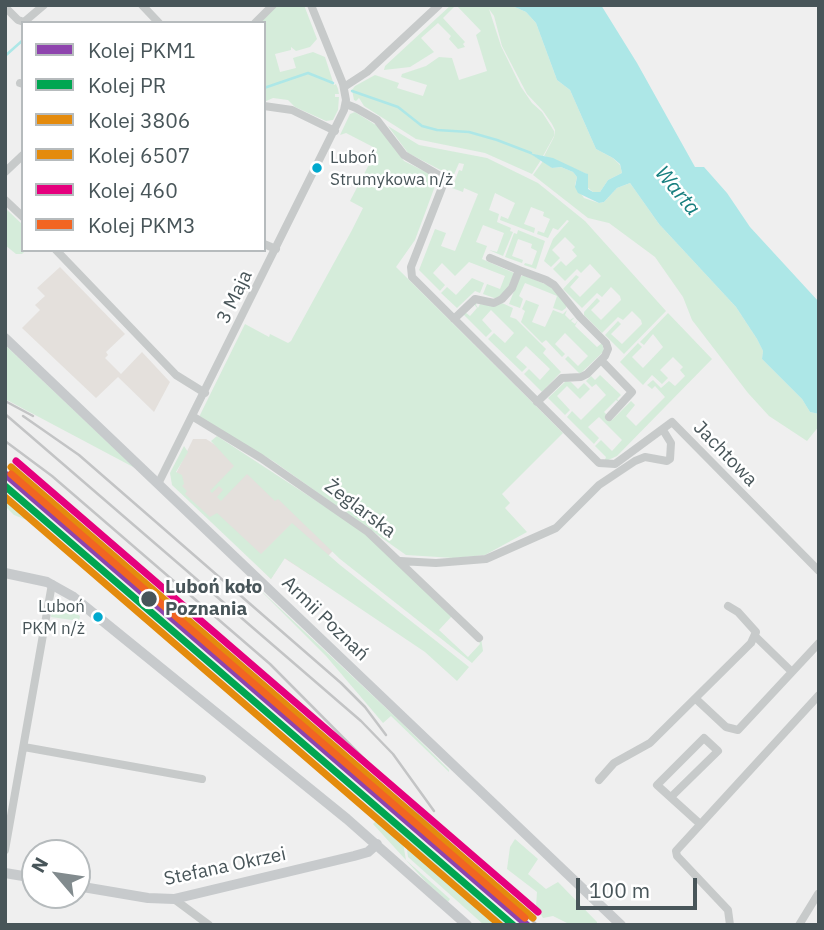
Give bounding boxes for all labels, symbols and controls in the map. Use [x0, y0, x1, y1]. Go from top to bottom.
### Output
legend [21, 21, 266, 252]
text: Kolej PKM1 [88, 36, 196, 64]
text: Kolej PR [88, 71, 166, 99]
text: Kolej 3806 [88, 106, 190, 134]
text: Kolej 6507 [88, 141, 190, 169]
place label: Luboń Strumykowa n/ż [330, 148, 453, 188]
marker: Luboń Strumykowa n/ż [310, 161, 324, 175]
water label: Warta [649, 161, 705, 221]
text: Kolej 460 [88, 176, 178, 204]
text: Kolej PKM3 [88, 211, 196, 239]
street label: 3 Maja [212, 267, 258, 327]
street label: Jachtowa [688, 417, 762, 491]
street label: Żeglarska [320, 475, 400, 543]
street label: Armii Poznań [277, 572, 373, 666]
place label: Luboń koło Poznania [165, 577, 262, 621]
marker: Luboń koło Poznania [139, 589, 159, 609]
place label: Luboń PKM n/ż [22, 597, 85, 637]
marker: Luboń PKM n/ż [91, 610, 105, 624]
north arrow [21, 839, 91, 909]
street label: Stefana Okrzei [162, 843, 288, 891]
text: N [26, 853, 53, 877]
scale bar [579, 864, 700, 908]
text: 100 m [589, 876, 650, 904]

